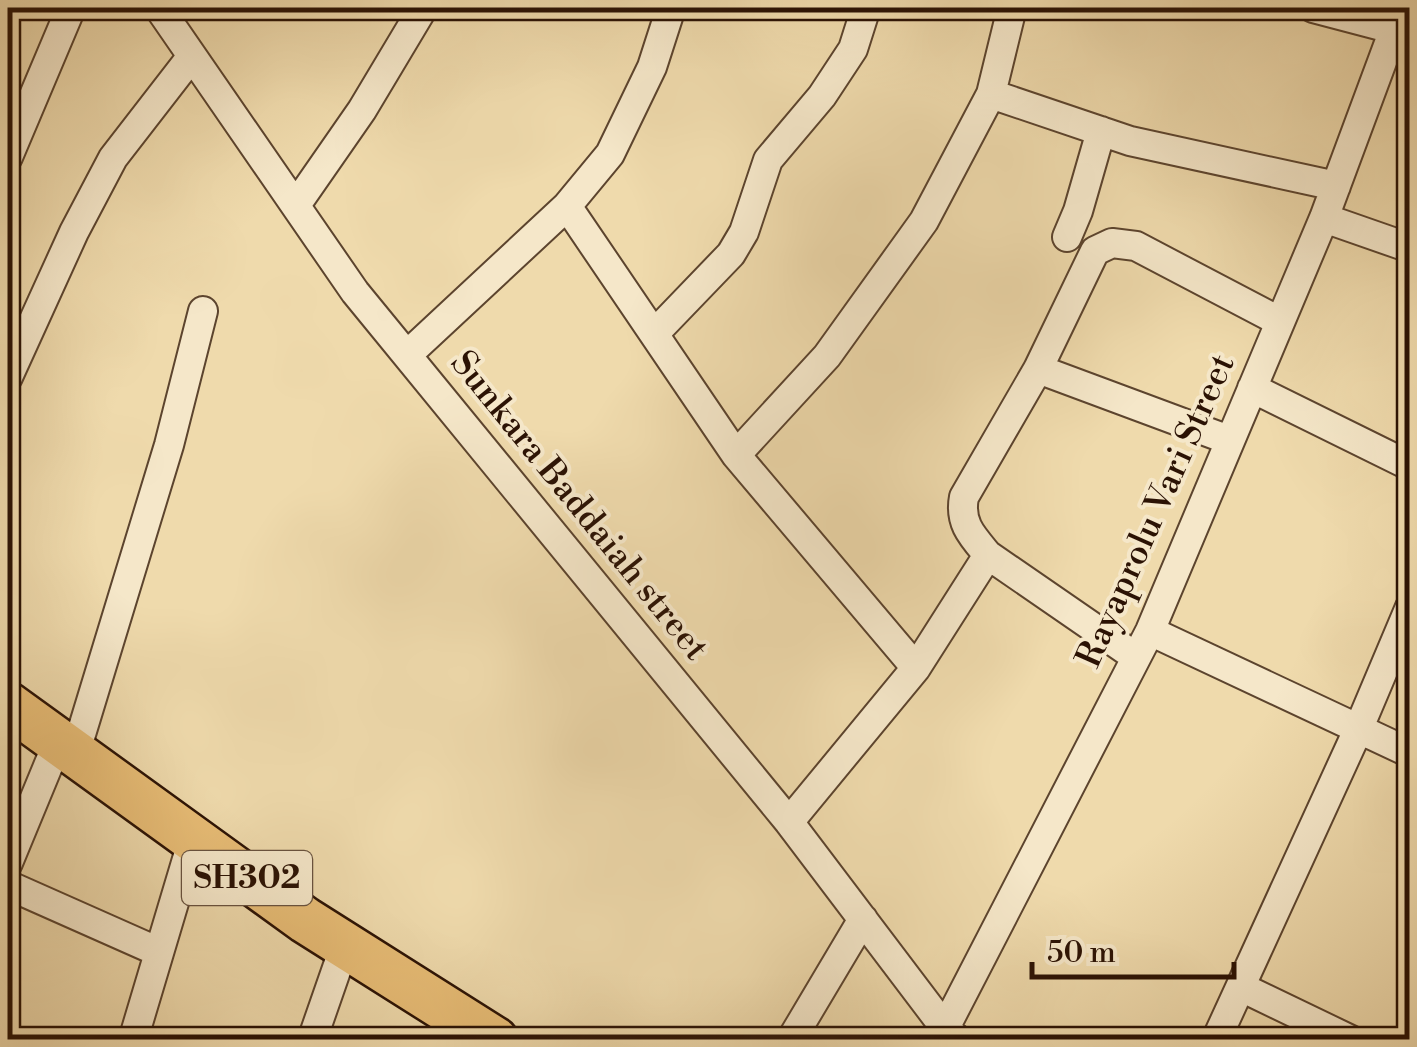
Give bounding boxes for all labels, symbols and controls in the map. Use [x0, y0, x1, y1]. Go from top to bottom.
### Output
street label: Sunkara Baddaiah street [441, 343, 717, 669]
street label: Rayaprolu Vari Street [1068, 348, 1244, 674]
road number: SH302 [182, 851, 312, 905]
scale bar [1032, 917, 1234, 979]
text: 50 m [1047, 934, 1116, 972]

